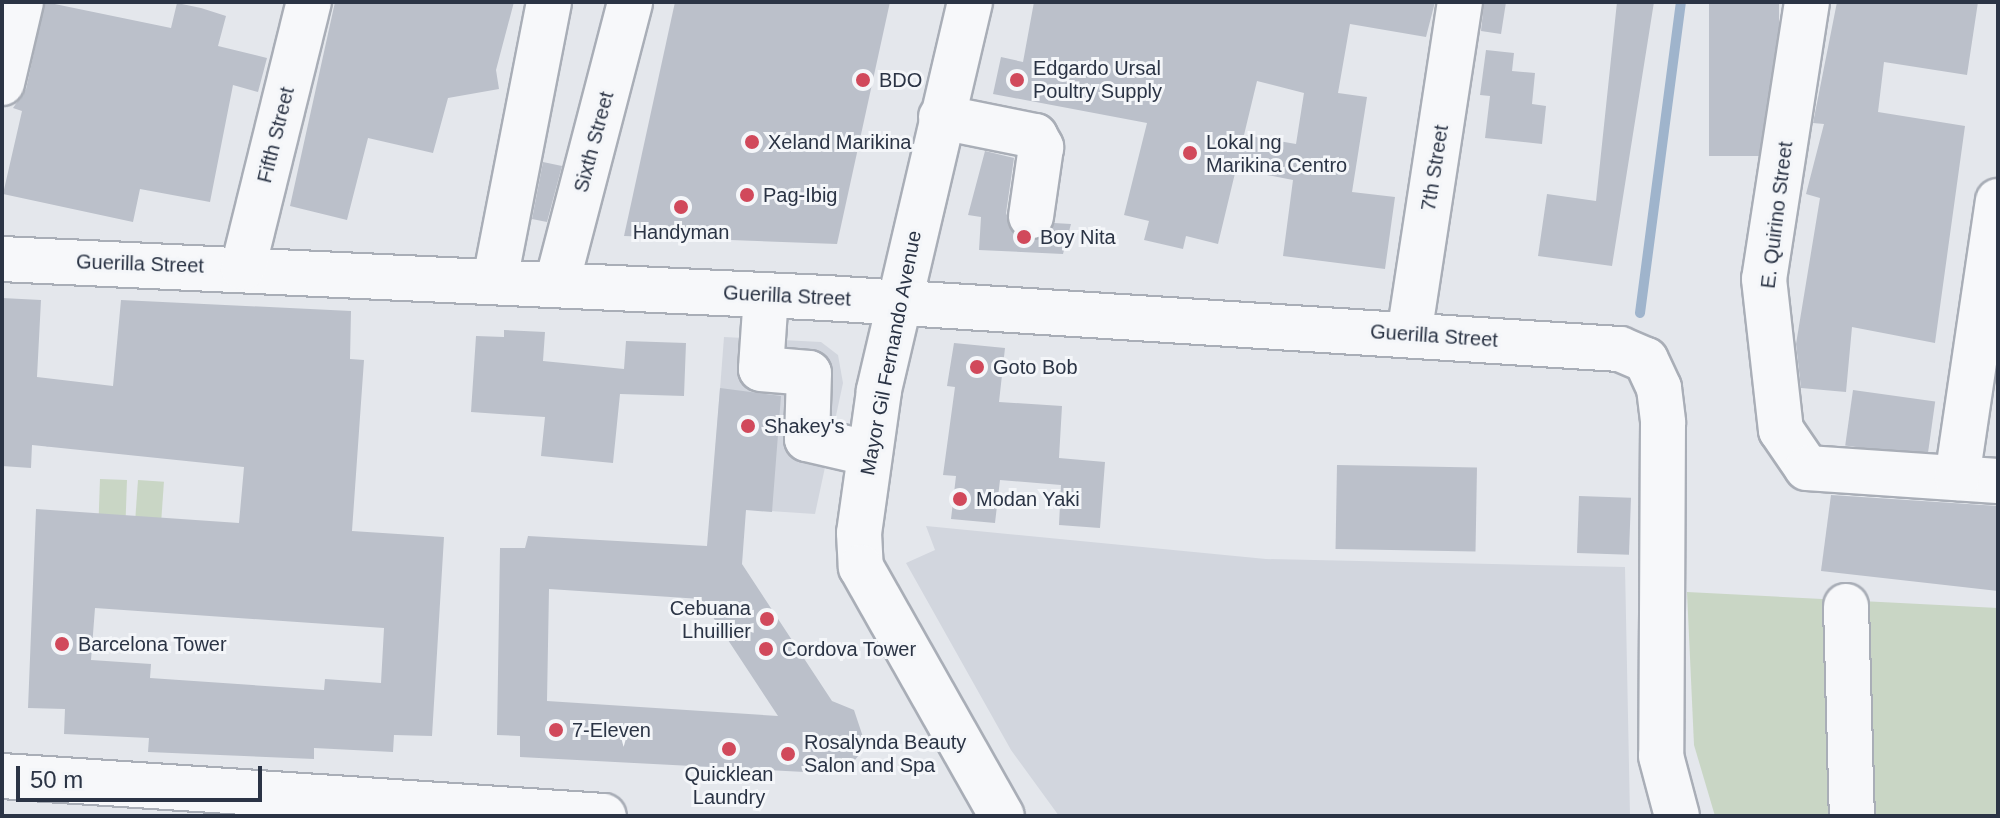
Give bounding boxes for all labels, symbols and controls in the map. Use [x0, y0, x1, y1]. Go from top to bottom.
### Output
place label: Edgardo Ursal Poultry Supply [1033, 56, 1162, 103]
place label: BDO [879, 68, 922, 92]
marker: BDO [854, 71, 872, 89]
marker: Edgardo Ursal Poultry Supply [1008, 71, 1026, 89]
street label: Fifth Street [253, 85, 299, 185]
street label: Sixth Street [569, 89, 619, 195]
street label: 7th Street [1416, 123, 1454, 213]
place label: Xeland Marikina [768, 130, 911, 154]
place label: Lokal ng Marikina Centro [1206, 130, 1347, 177]
marker: Xeland Marikina [743, 133, 761, 151]
street label: E. Quirino Street [1756, 140, 1798, 290]
marker: Lokal ng Marikina Centro [1181, 144, 1199, 162]
place label: Pag-Ibig [763, 183, 837, 207]
marker: Pag-Ibig [738, 186, 756, 204]
marker: Handyman [672, 198, 690, 216]
place label: Handyman [633, 220, 729, 244]
place label: Boy Nita [1040, 225, 1116, 249]
street label: Mayor Gil Fernando Avenue [855, 228, 927, 478]
marker: Boy Nita [1015, 228, 1033, 246]
street label: Guerilla Street [76, 250, 204, 278]
street label: Guerilla Street [723, 281, 851, 311]
street label: Guerilla Street [1369, 320, 1499, 352]
place label: Goto Bob [993, 355, 1078, 379]
marker: Goto Bob [968, 358, 986, 376]
place label: Shakey's [764, 414, 845, 438]
marker: Shakey's [739, 417, 757, 435]
place label: Modan Yaki [976, 487, 1080, 511]
marker: Modan Yaki [951, 490, 969, 508]
place label: Cebuana Lhuillier [670, 596, 751, 643]
marker: Cebuana Lhuillier [758, 610, 776, 628]
place label: Barcelona Tower [78, 632, 227, 656]
marker: Barcelona Tower [53, 635, 71, 653]
place label: Cordova Tower [782, 637, 917, 661]
marker: Cordova Tower [757, 640, 775, 658]
place label: 7-Eleven [572, 718, 651, 742]
marker: 7-Eleven [547, 721, 565, 739]
place label: Rosalynda Beauty Salon and Spa [804, 730, 966, 777]
marker: Quicklean Laundry [720, 740, 738, 758]
marker: Rosalynda Beauty Salon and Spa [779, 745, 797, 763]
scale bar [20, 750, 266, 800]
place label: Quicklean Laundry [685, 762, 773, 809]
text: 50 m [30, 766, 83, 793]

